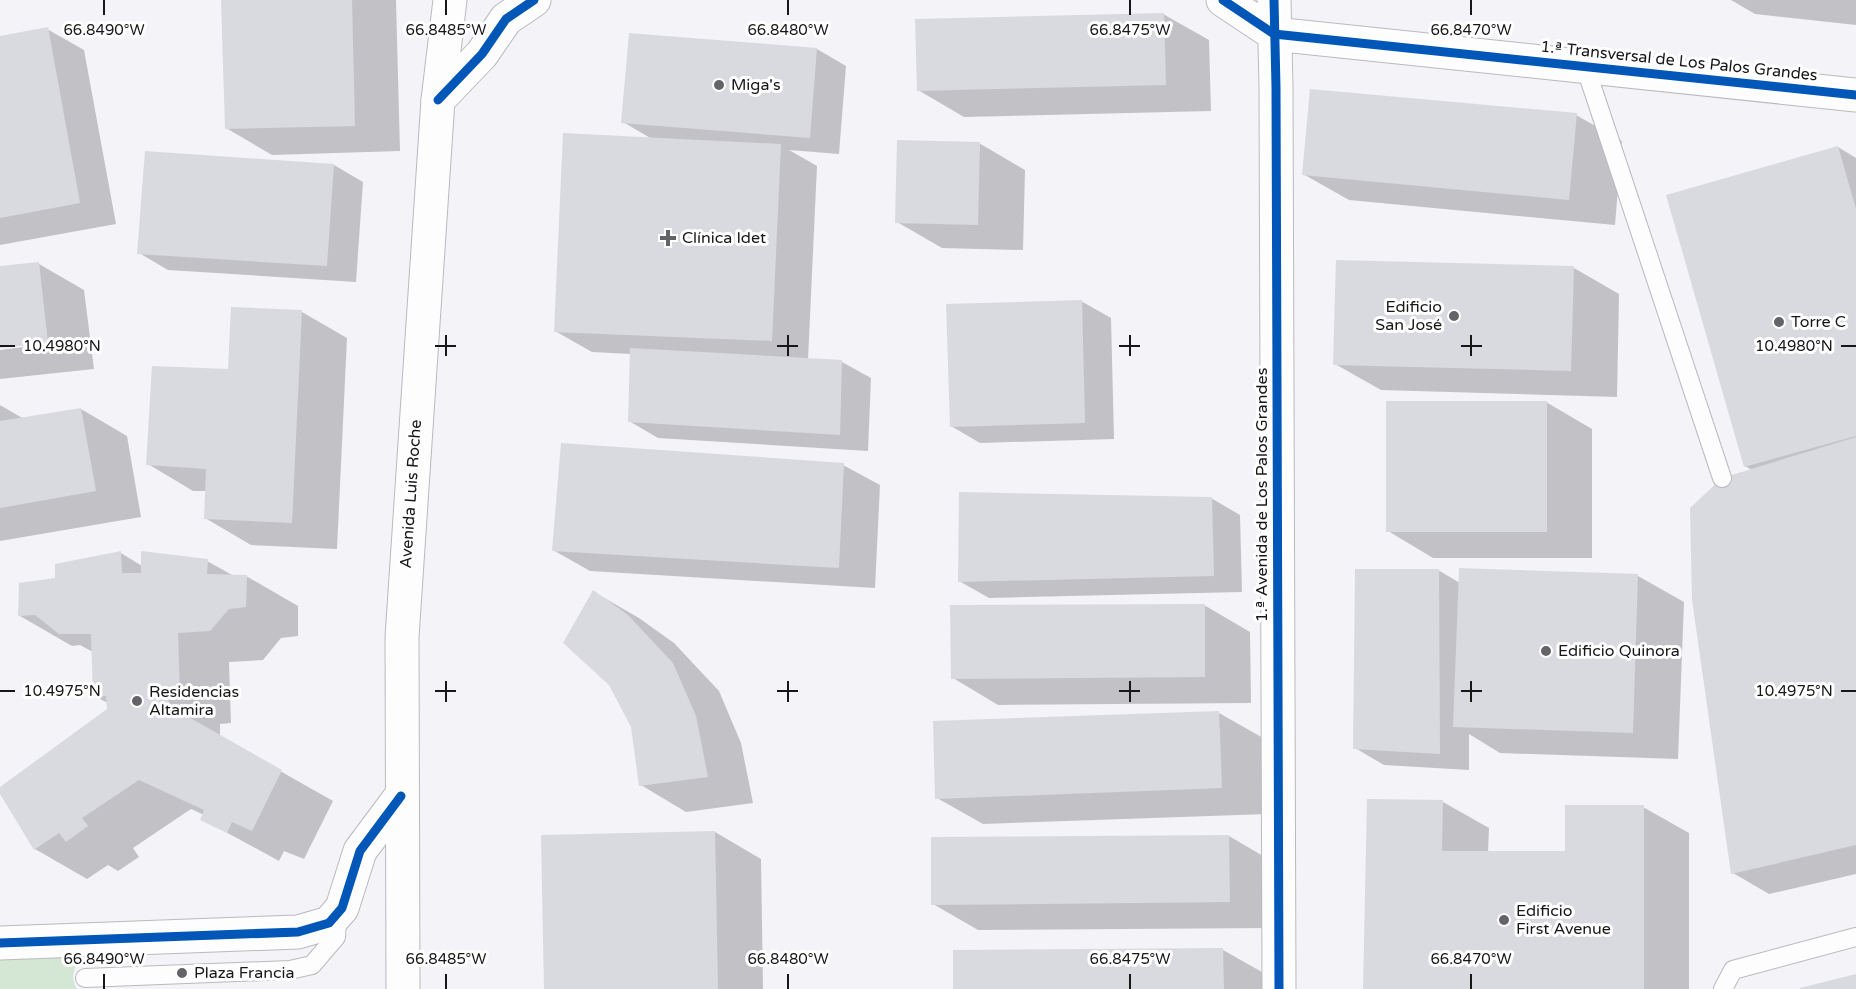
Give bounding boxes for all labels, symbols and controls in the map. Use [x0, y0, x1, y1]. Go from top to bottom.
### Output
text: 66.8490°W [63, 21, 145, 39]
text: 66.8485°W [406, 21, 486, 39]
text: 66.8480°W [747, 21, 829, 39]
text: 66.8475°W [1090, 21, 1170, 39]
text: 66.8470°W [1430, 21, 1512, 39]
street label: 1.ª Transversal de Los Palos Grandes [1539, 36, 1819, 86]
place label: Miga's [731, 75, 781, 95]
marker: Miga's [712, 78, 726, 92]
place label: Clínica Idet [682, 228, 766, 248]
marker: Clínica Idet [659, 229, 677, 247]
place label: Edificio San José [1375, 297, 1442, 335]
marker: Edificio San José [1447, 309, 1461, 323]
place label: Torre C [1791, 312, 1846, 332]
marker: Torre C [1772, 315, 1786, 329]
text: 10.4980°N [23, 337, 101, 355]
text: 10.4980°N [1755, 337, 1833, 355]
street label: 1.ª Avenida de Los Palos Grandes [1252, 368, 1272, 622]
street label: Avenida Luis Roche [396, 419, 426, 569]
place label: Edificio Quinora [1558, 641, 1680, 661]
marker: Edificio Quinora [1539, 644, 1553, 658]
text: 10.4975°N [23, 682, 101, 700]
place label: Residencias Altamira [149, 682, 239, 720]
text: 10.4975°N [1755, 682, 1833, 700]
marker: Residencias Altamira [130, 694, 144, 708]
place label: Edificio First Avenue [1516, 901, 1611, 939]
marker: Edificio First Avenue [1497, 913, 1511, 927]
text: 66.8490°W [63, 950, 145, 968]
text: 66.8485°W [406, 950, 486, 968]
text: 66.8480°W [747, 950, 829, 968]
text: 66.8475°W [1090, 950, 1170, 968]
text: 66.8470°W [1430, 950, 1512, 968]
place label: Plaza Francia [194, 963, 294, 983]
marker: Plaza Francia [175, 966, 189, 980]

